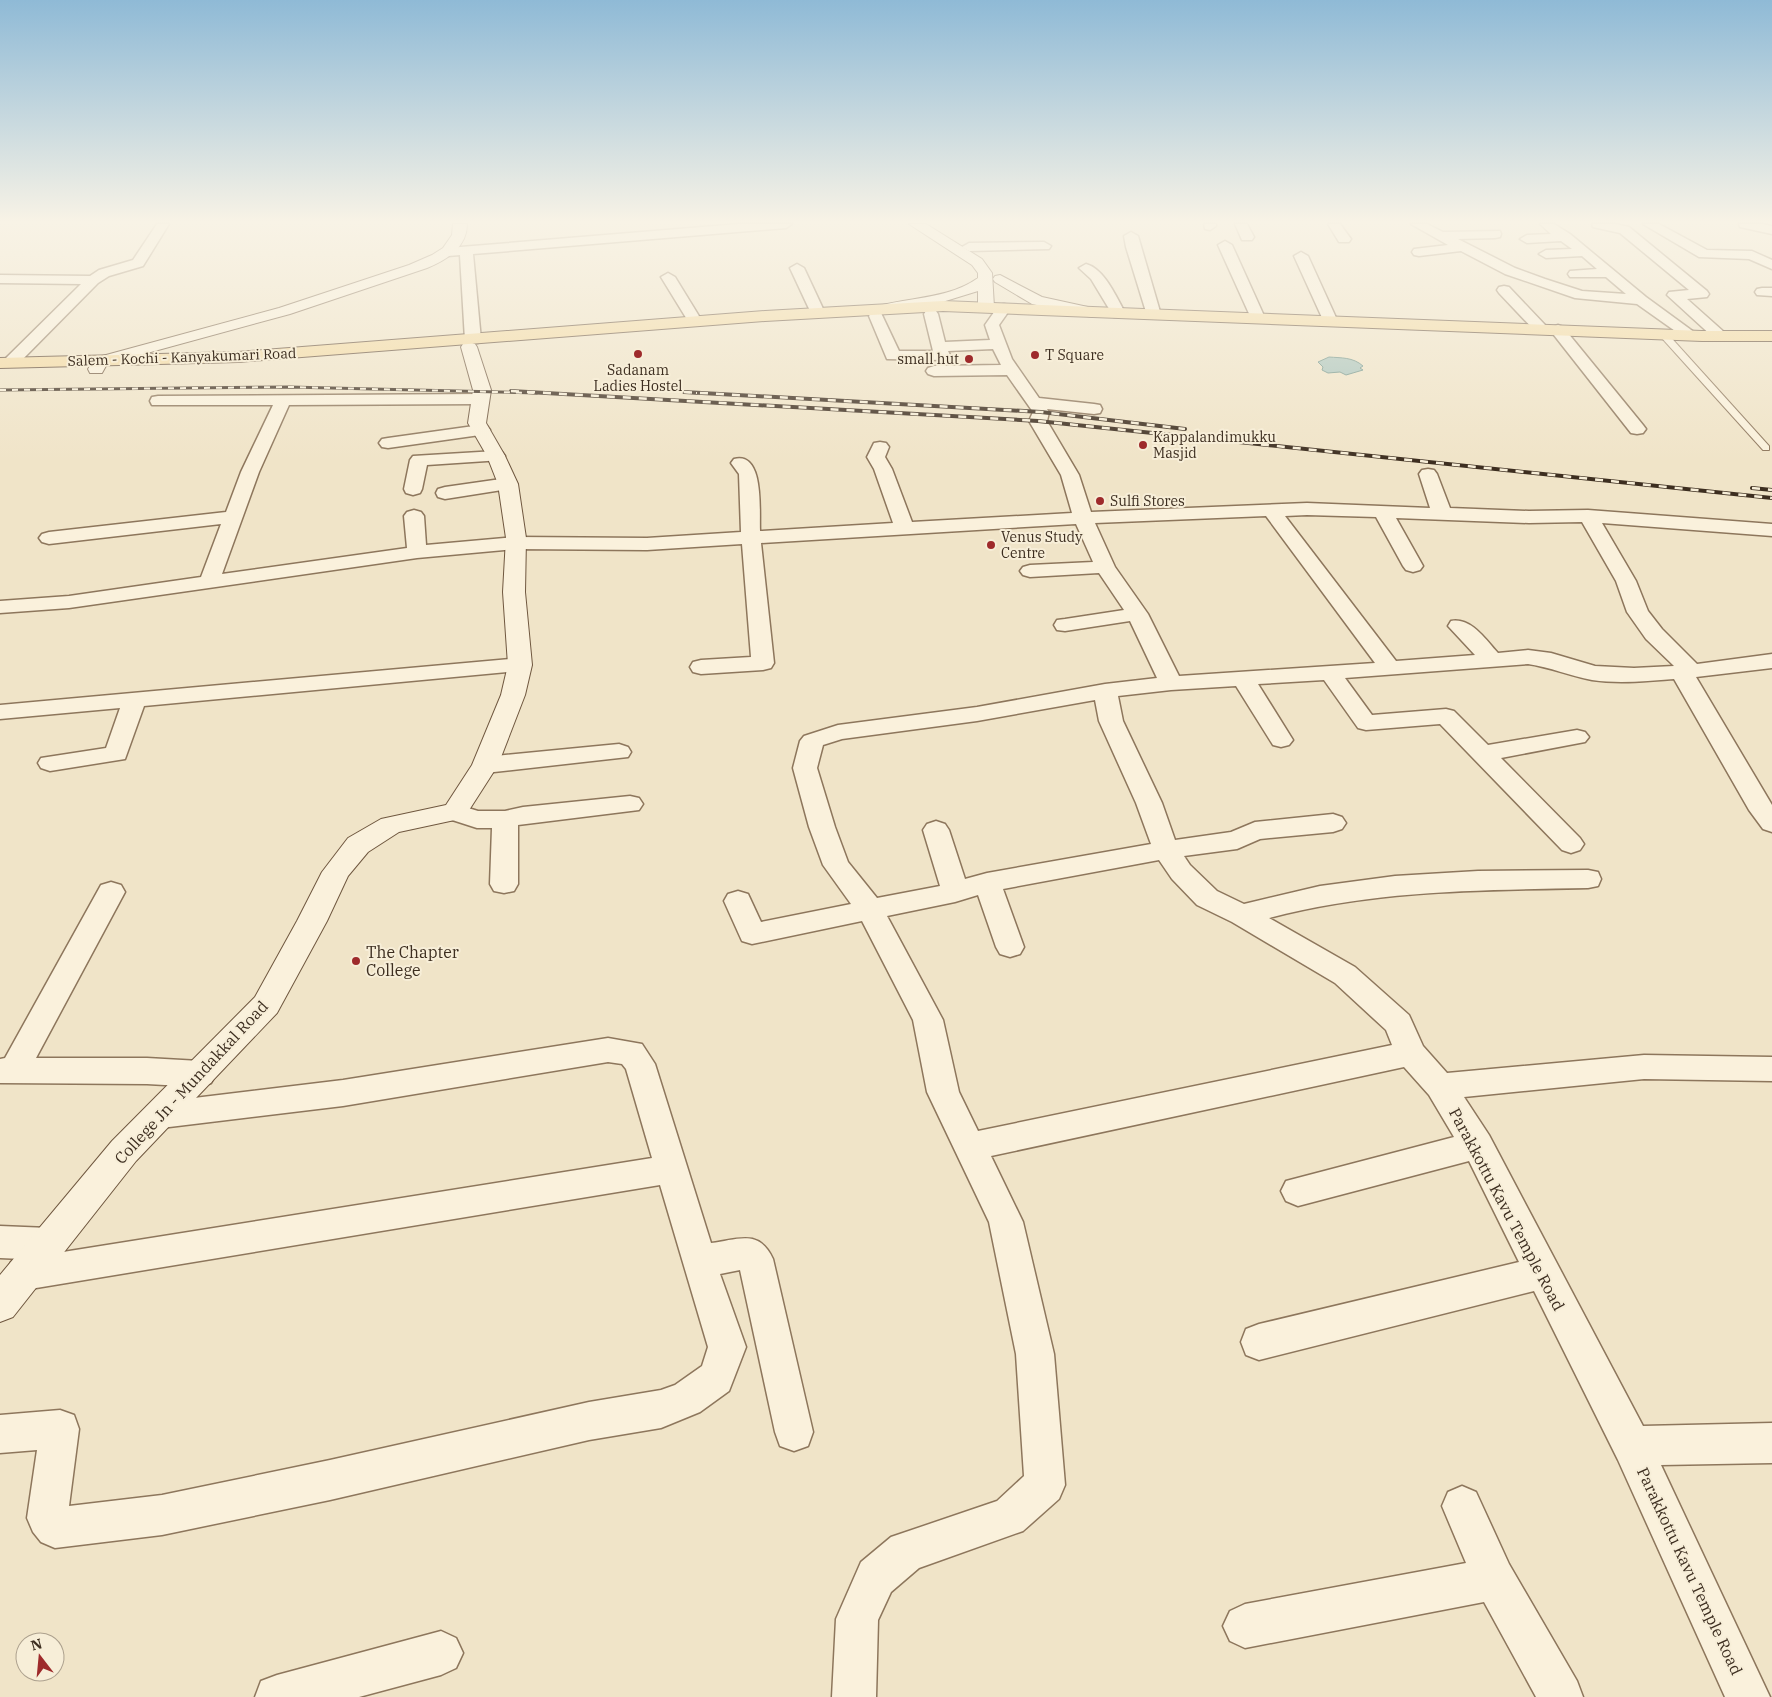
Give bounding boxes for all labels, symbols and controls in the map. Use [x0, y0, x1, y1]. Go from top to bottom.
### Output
street label: Salem - Kochi - Kanyakumari Road [67, 344, 297, 370]
place label: T Square [1045, 346, 1104, 364]
marker: Sadanam Ladies Hostel [632, 348, 644, 360]
marker: T Square [1029, 349, 1041, 361]
place label: small hut [897, 350, 959, 368]
marker: small hut [963, 353, 975, 365]
place label: Sadanam Ladies Hostel [594, 361, 682, 395]
place label: Kappalandimukku Masjid [1153, 428, 1276, 462]
marker: Kappalandimukku Masjid [1137, 439, 1149, 451]
place label: Sulfi Stores [1110, 492, 1185, 510]
marker: Sulfi Stores [1094, 495, 1106, 507]
place label: Venus Study Centre [1001, 528, 1083, 562]
marker: Venus Study Centre [985, 539, 997, 551]
place label: The Chapter College [366, 942, 459, 980]
marker: The Chapter College [350, 955, 362, 967]
street label: College Jn - Mundakkal Road [110, 996, 272, 1168]
street label: Parakkottu Kavu Temple Road [1445, 1104, 1569, 1314]
street label: Parakkottu Kavu Temple Road [1633, 1464, 1747, 1678]
north arrow [15, 1632, 65, 1682]
text: N [29, 1634, 44, 1655]

